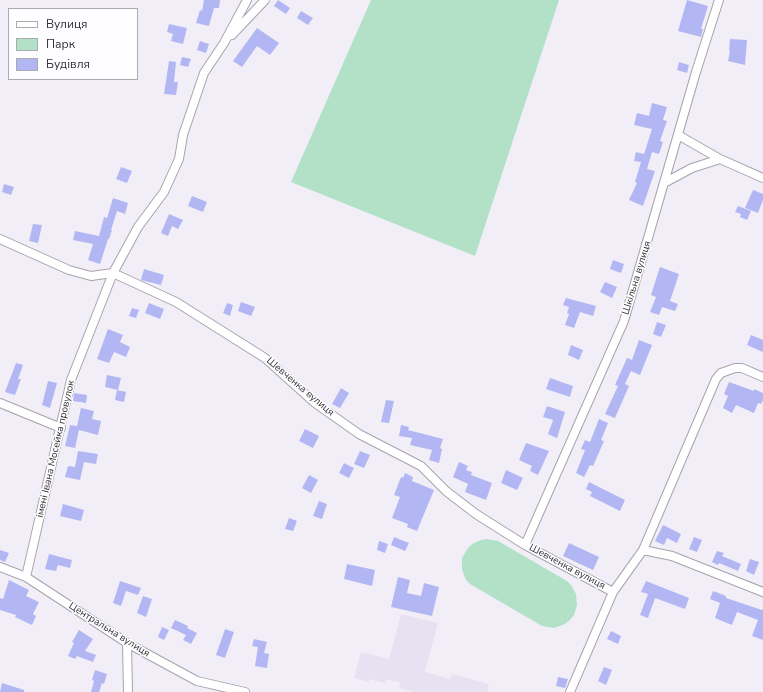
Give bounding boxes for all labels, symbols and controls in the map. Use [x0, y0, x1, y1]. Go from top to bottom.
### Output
legend [8, 8, 138, 80]
text: Вулиця [46, 16, 88, 32]
text: Парк [46, 36, 75, 52]
text: Будівля [46, 56, 90, 72]
street label: Шкільна вулиця [620, 240, 654, 316]
street label: Шевченка вулиця [264, 355, 336, 419]
street label: імені Івана Мосейка провулок [34, 379, 78, 519]
street label: Шевченка вулиця [527, 542, 607, 592]
street label: Центральна вулиця [66, 600, 152, 660]

